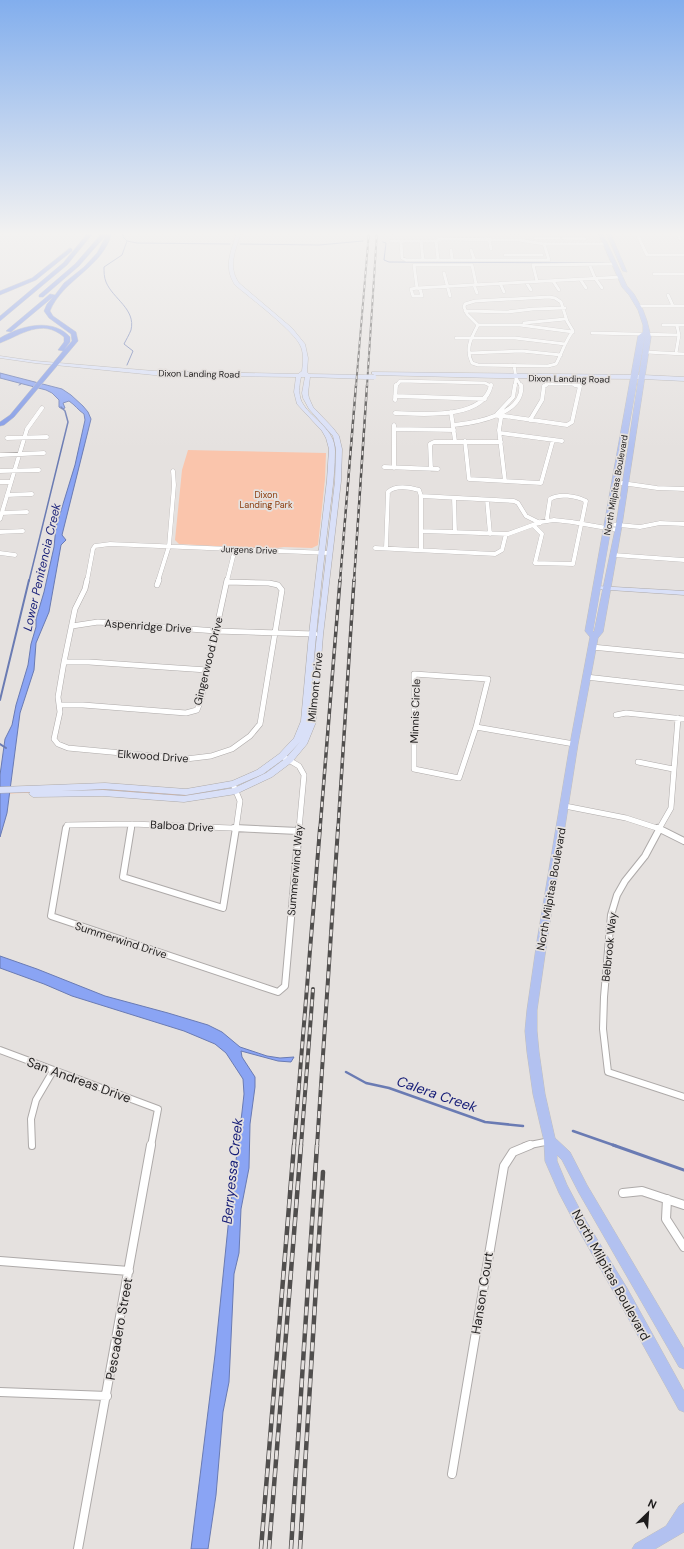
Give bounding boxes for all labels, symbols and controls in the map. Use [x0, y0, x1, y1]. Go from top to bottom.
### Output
street label: Dixon Landing Road [158, 367, 240, 381]
street label: Dixon Landing Road [528, 372, 610, 386]
street label: North Milpitas Boulevard [601, 433, 631, 536]
park label: Dixon Landing Park [240, 489, 293, 511]
water label: Lower Penitencia Creek [19, 501, 65, 633]
street label: Jurgens Drive [221, 543, 277, 557]
street label: Gingerwood Drive [190, 615, 226, 707]
street label: Aspenridge Drive [104, 616, 192, 636]
street label: Milmont Drive [304, 651, 326, 723]
street label: Minnis Circle [407, 678, 423, 744]
street label: Elkwood Drive [117, 747, 189, 765]
street label: Balboa Drive [150, 817, 214, 835]
street label: Summerwind Way [284, 824, 306, 916]
street label: North Milpitas Boulevard [533, 826, 569, 952]
street label: Belbrook Way [598, 912, 620, 982]
street label: Summerwind Drive [73, 919, 169, 961]
street label: San Andreas Drive [25, 1053, 133, 1107]
water label: Calera Creek [394, 1072, 480, 1116]
water label: Berryessa Creek [217, 1116, 247, 1225]
street label: North Milpitas Boulevard [568, 1206, 654, 1344]
street label: Hanson Court [467, 1251, 497, 1335]
street label: Pescadero Street [102, 1276, 136, 1382]
north arrow [628, 1493, 668, 1533]
text: N [646, 1496, 659, 1512]

